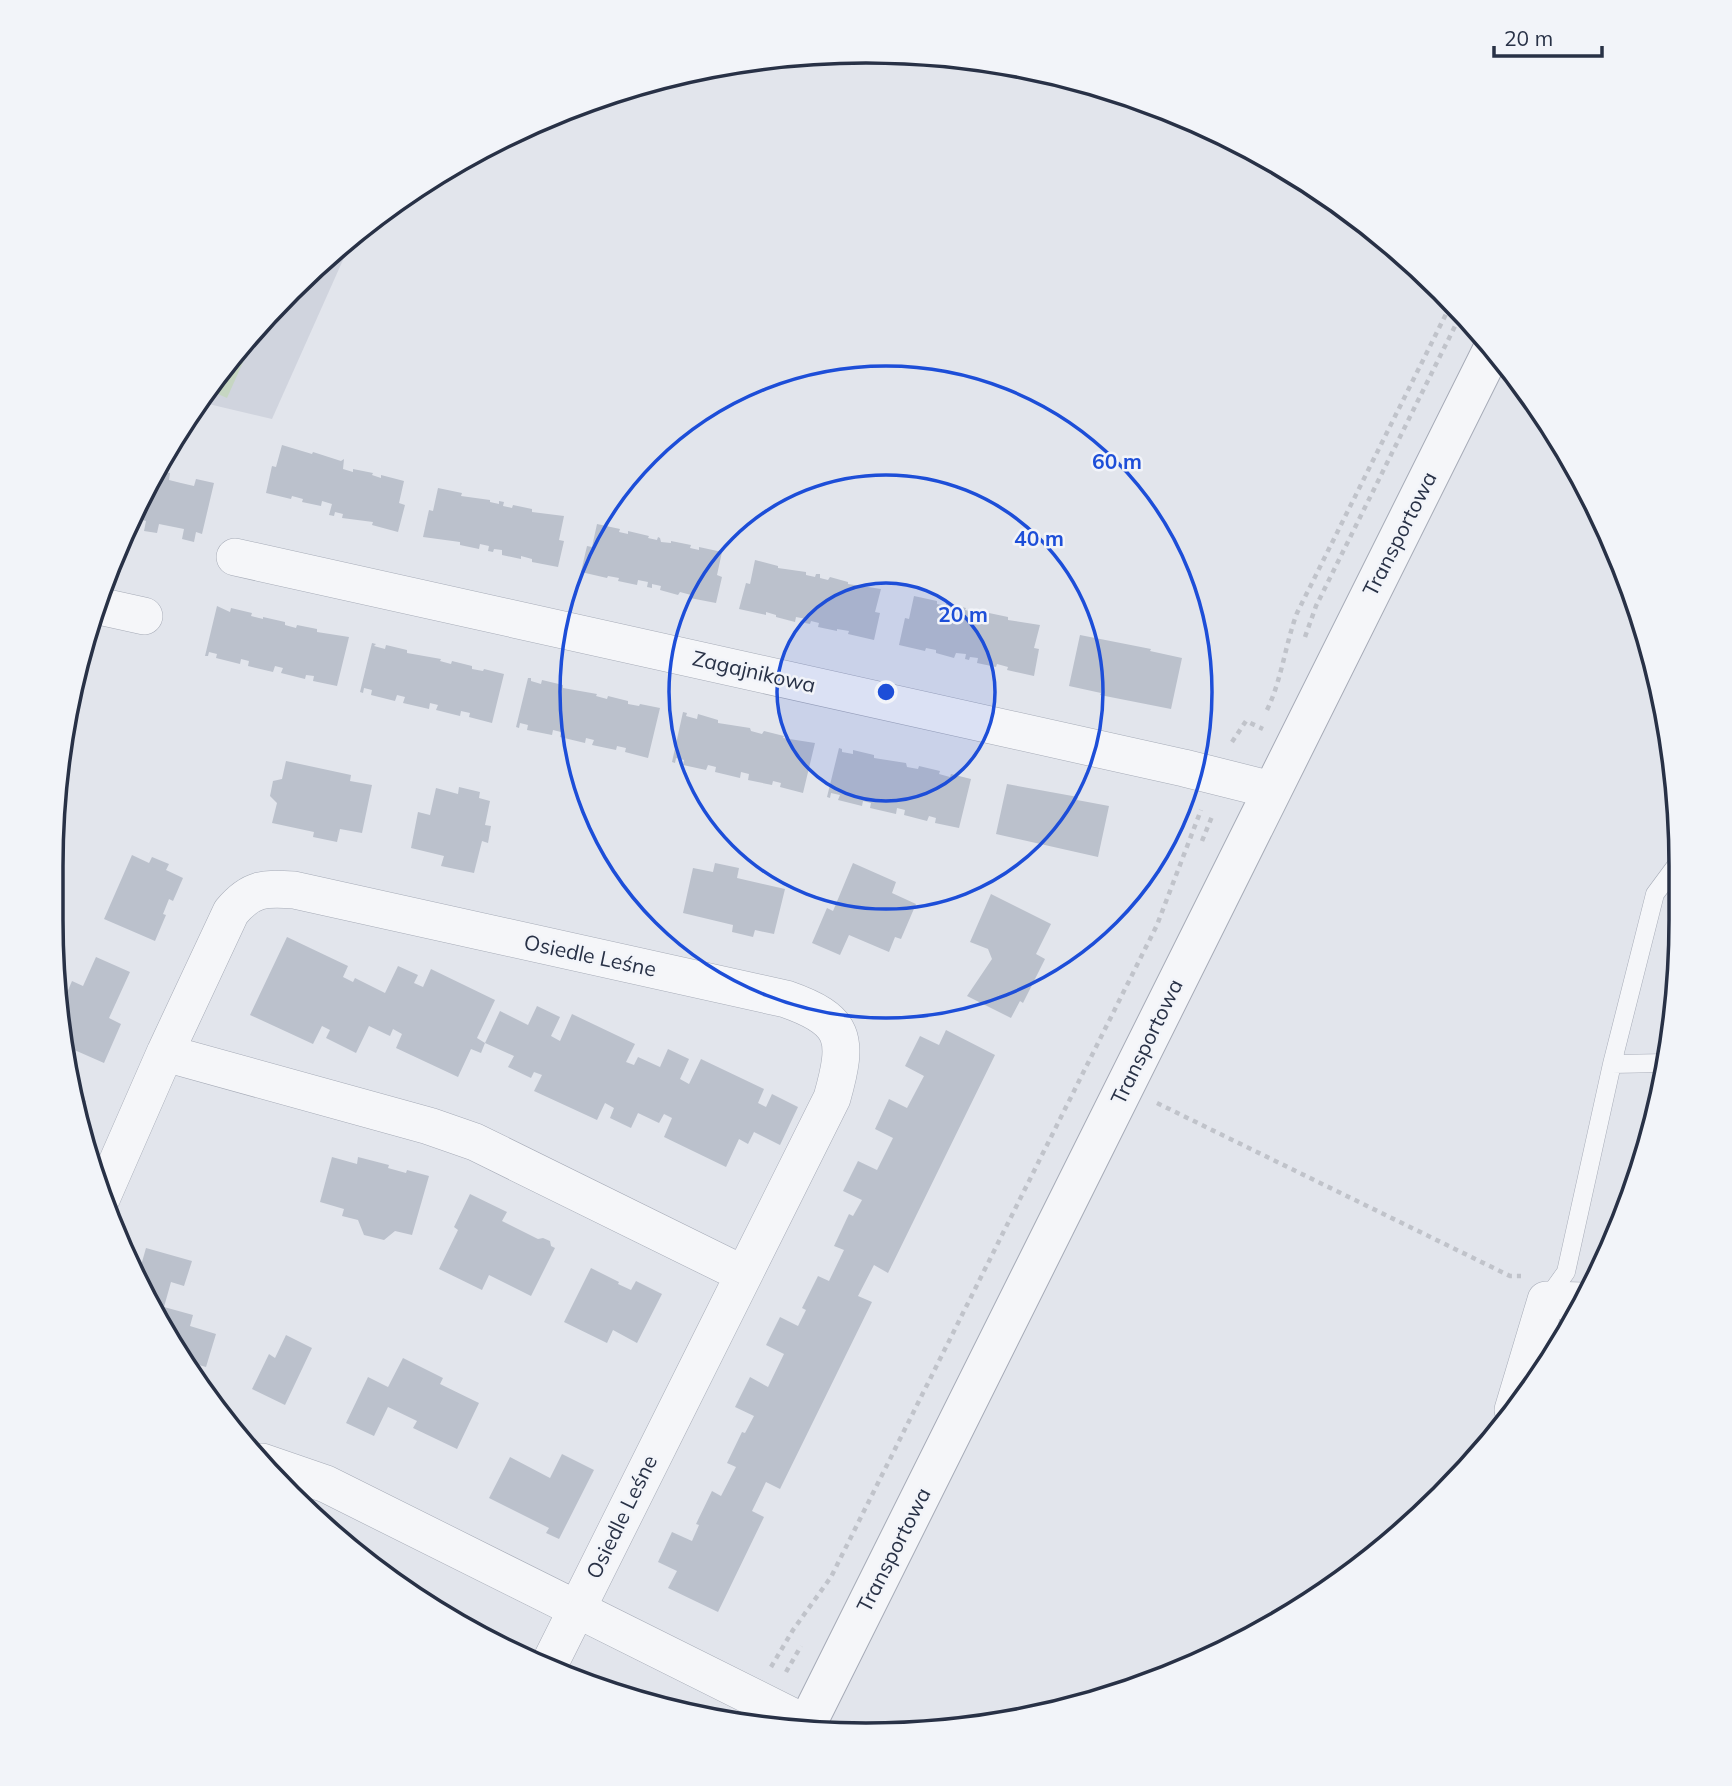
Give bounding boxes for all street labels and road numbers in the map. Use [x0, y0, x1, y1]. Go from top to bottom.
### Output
street label: Transportowa [1357, 467, 1442, 600]
street label: Zagajnikowa [690, 644, 818, 698]
street label: Osiedle Leśne [522, 928, 659, 982]
street label: Transportowa [1105, 975, 1188, 1109]
street label: Osiedle Leśne [580, 1450, 662, 1583]
street label: Transportowa [851, 1483, 936, 1616]

